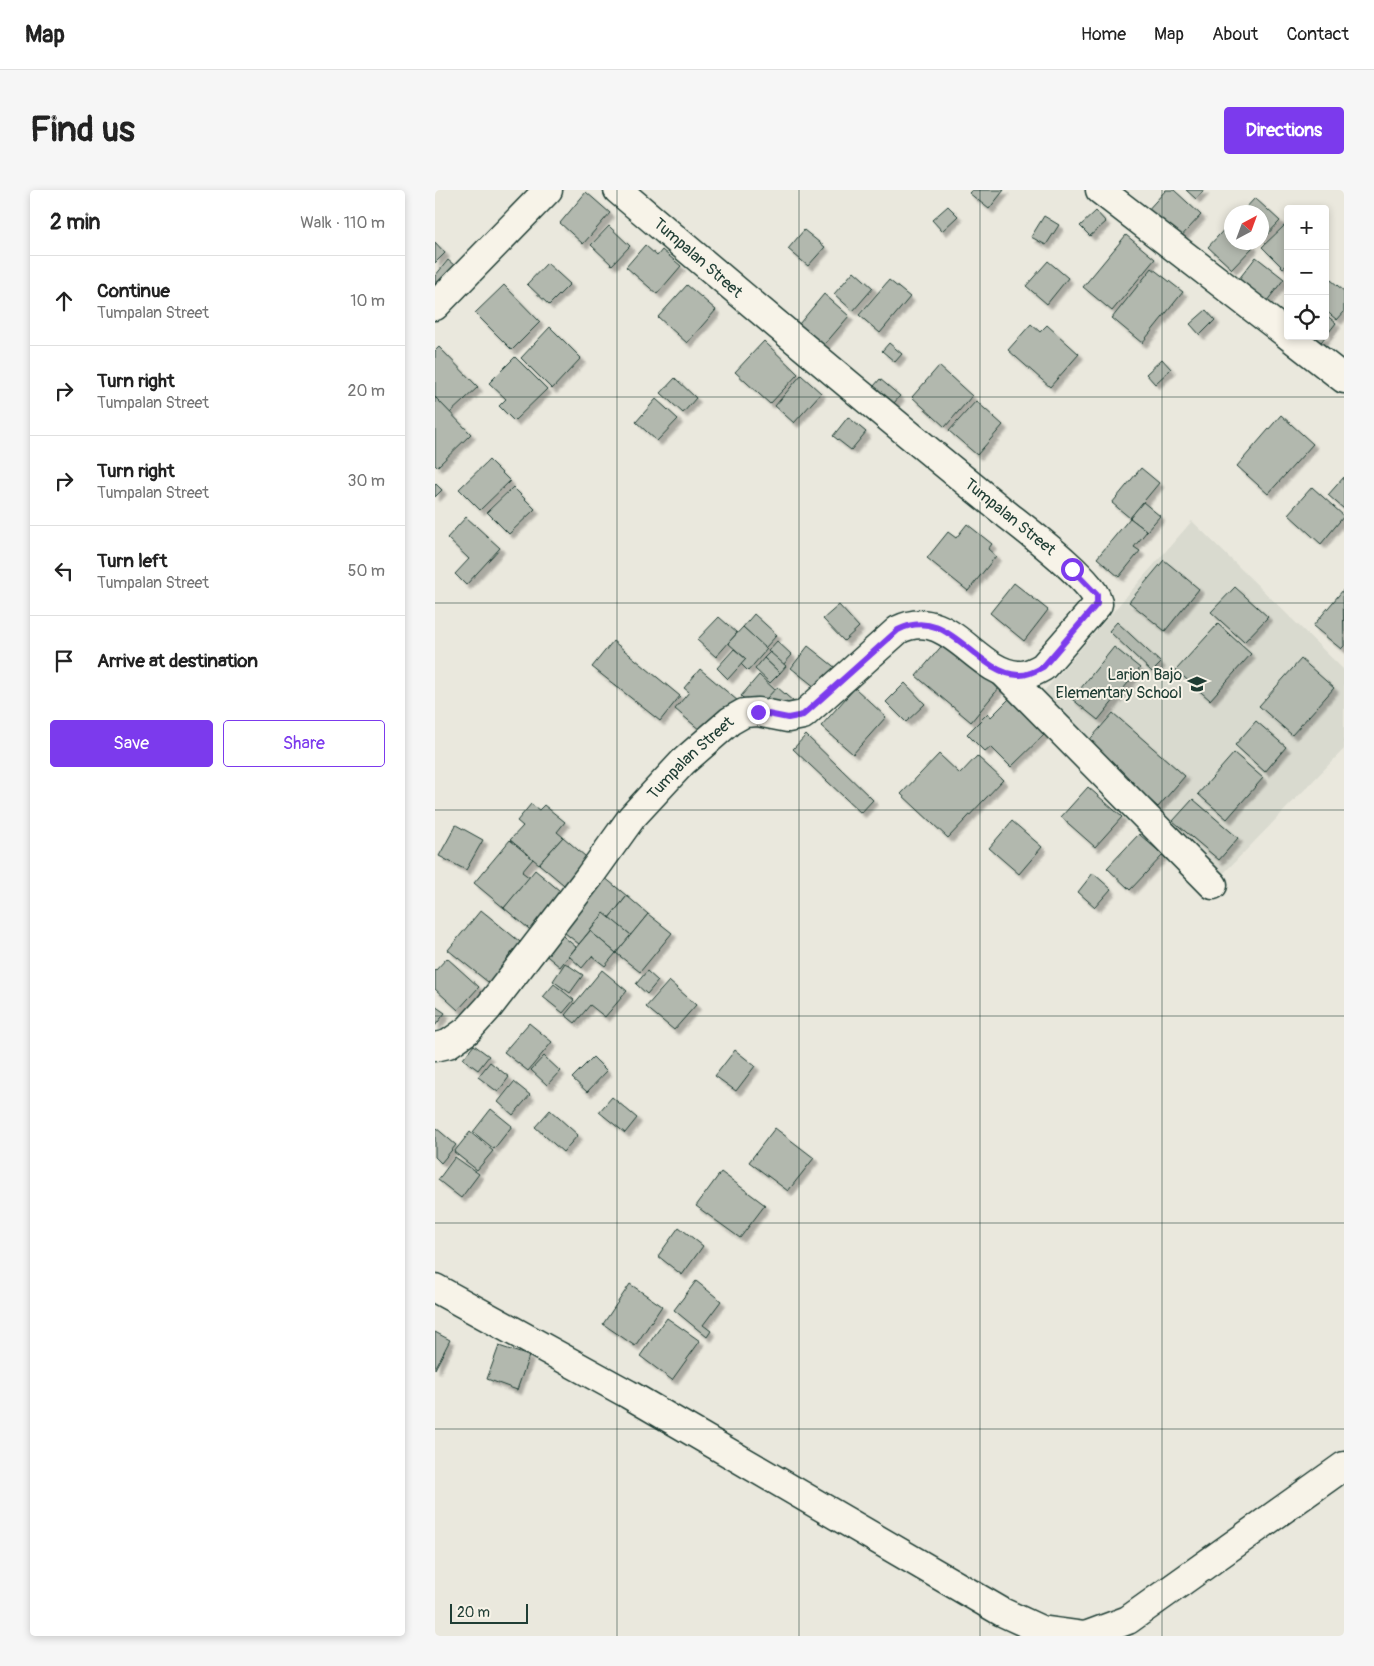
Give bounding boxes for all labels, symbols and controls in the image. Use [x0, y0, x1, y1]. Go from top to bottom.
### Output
text: Map [25, 20, 65, 49]
text: Home [1081, 23, 1126, 46]
text: Map [1154, 23, 1184, 46]
text: About [1212, 23, 1258, 46]
text: Contact [1286, 23, 1349, 46]
button: Directions [1224, 107, 1344, 154]
text: Find us [30, 108, 135, 152]
north arrow [1224, 205, 1269, 250]
map controls [1284, 205, 1329, 340]
button: + [1284, 205, 1329, 250]
text: 2 min [50, 209, 100, 236]
text: Walk · 110 m [300, 213, 385, 233]
street label: Tumpalan Street [649, 214, 747, 303]
button: − [1284, 250, 1329, 295]
text: Continue [97, 279, 170, 303]
icon: ahead [50, 287, 78, 315]
text: 10 m [350, 291, 385, 311]
button: locate [1284, 295, 1329, 340]
text: Tumpalan Street [97, 303, 209, 323]
text: Turn right [97, 369, 175, 393]
icon: right [50, 377, 78, 405]
text: 20 m [347, 381, 385, 401]
text: Tumpalan Street [97, 393, 209, 413]
text: Turn right [97, 459, 175, 483]
icon: right [50, 467, 78, 495]
text: 30 m [347, 471, 385, 491]
street label: Tumpalan Street [960, 474, 1060, 560]
text: Tumpalan Street [97, 483, 209, 503]
text: Turn left [97, 549, 167, 573]
icon: left [50, 557, 78, 585]
route start [1061, 558, 1084, 581]
text: 50 m [348, 561, 385, 581]
text: Tumpalan Street [97, 573, 209, 593]
icon: arrive [50, 647, 78, 675]
text: Arrive at destination [97, 649, 258, 673]
place label: Larion Bajo Elementary School [1056, 665, 1182, 703]
school or university icon: Larion Bajo Elementary School [1186, 673, 1208, 695]
route end [747, 701, 770, 724]
street label: Tumpalan Street [643, 712, 738, 804]
button: Save [50, 720, 213, 767]
button: Share [223, 720, 385, 767]
scale bar [450, 1601, 527, 1624]
text: 20 m [457, 1604, 490, 1621]

